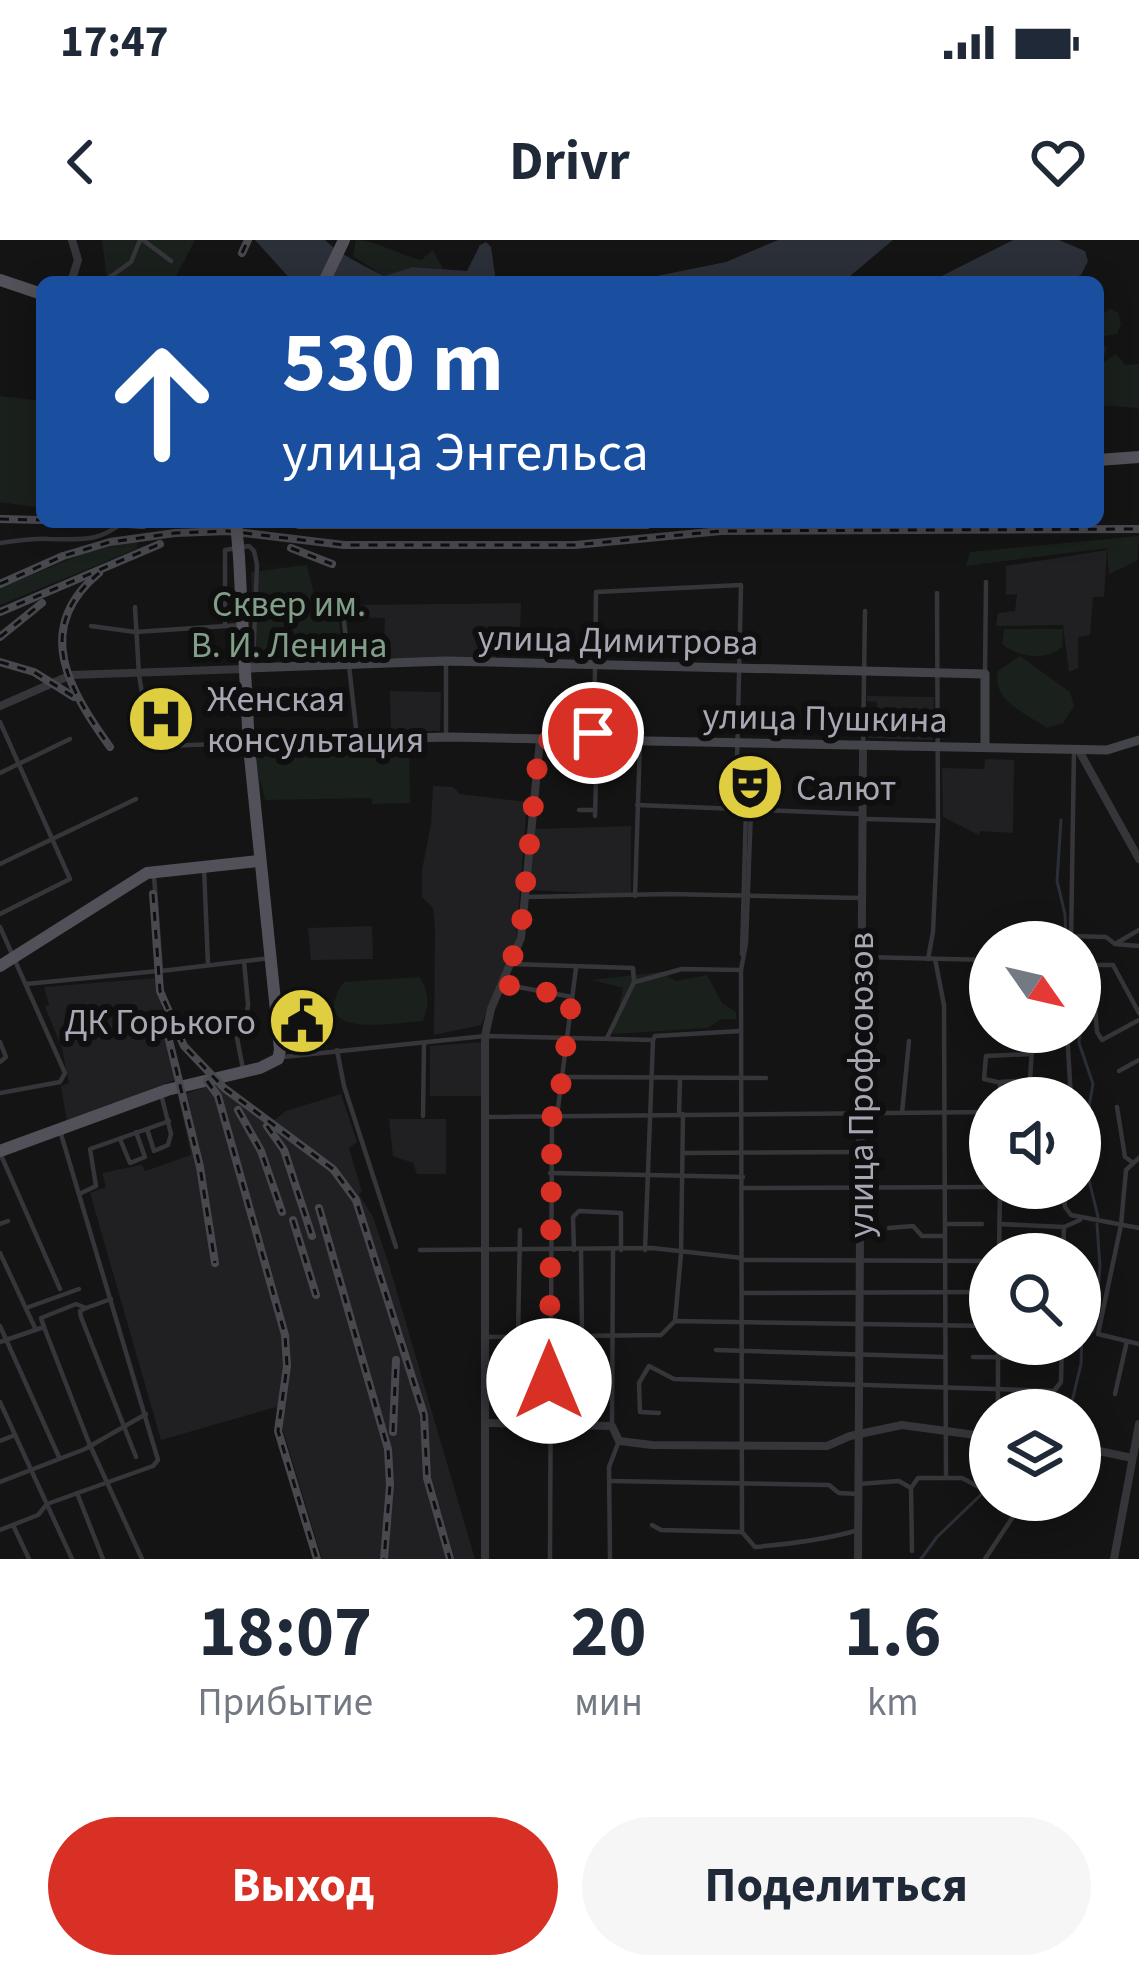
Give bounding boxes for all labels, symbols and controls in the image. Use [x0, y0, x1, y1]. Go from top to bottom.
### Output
text: 17:47 [60, 10, 169, 74]
text: Drivr [509, 124, 630, 201]
icon: back [48, 129, 114, 195]
icon: heart [1025, 129, 1091, 195]
text: 530 m [282, 304, 504, 424]
icon: ahead [84, 324, 240, 480]
text: улица Энгельса [282, 415, 649, 492]
park label: Сквер им. В. И. Ленина [191, 579, 387, 671]
street label: улица Димитрова [477, 613, 759, 668]
place label: Женская консультация [207, 674, 424, 766]
pin [542, 682, 644, 784]
hospital icon: Женская консультация [126, 684, 196, 754]
street label: улица Пушкина [702, 691, 948, 746]
icon: arrive [560, 700, 626, 766]
theatre icon: Салют [715, 752, 785, 822]
place label: Салют [796, 763, 896, 814]
north arrow [969, 921, 1101, 1053]
map controls [969, 921, 1101, 1521]
street label: улица Профсоюзов [836, 932, 887, 1238]
public building icon: ДК Горького [267, 986, 337, 1056]
place label: ДК Горького [64, 997, 256, 1048]
button: sound [969, 1077, 1101, 1209]
button: search [969, 1233, 1101, 1365]
position arrow [486, 1318, 612, 1444]
button: layers [969, 1389, 1101, 1521]
text: 18:07 [198, 1581, 372, 1684]
text: 20 [570, 1581, 647, 1684]
text: 1.6 [844, 1581, 942, 1684]
text: Прибытие [197, 1675, 373, 1731]
text: мин [574, 1675, 643, 1731]
text: km [867, 1675, 919, 1731]
button: Выход [48, 1817, 558, 1955]
button: Поделиться [582, 1817, 1091, 1955]

